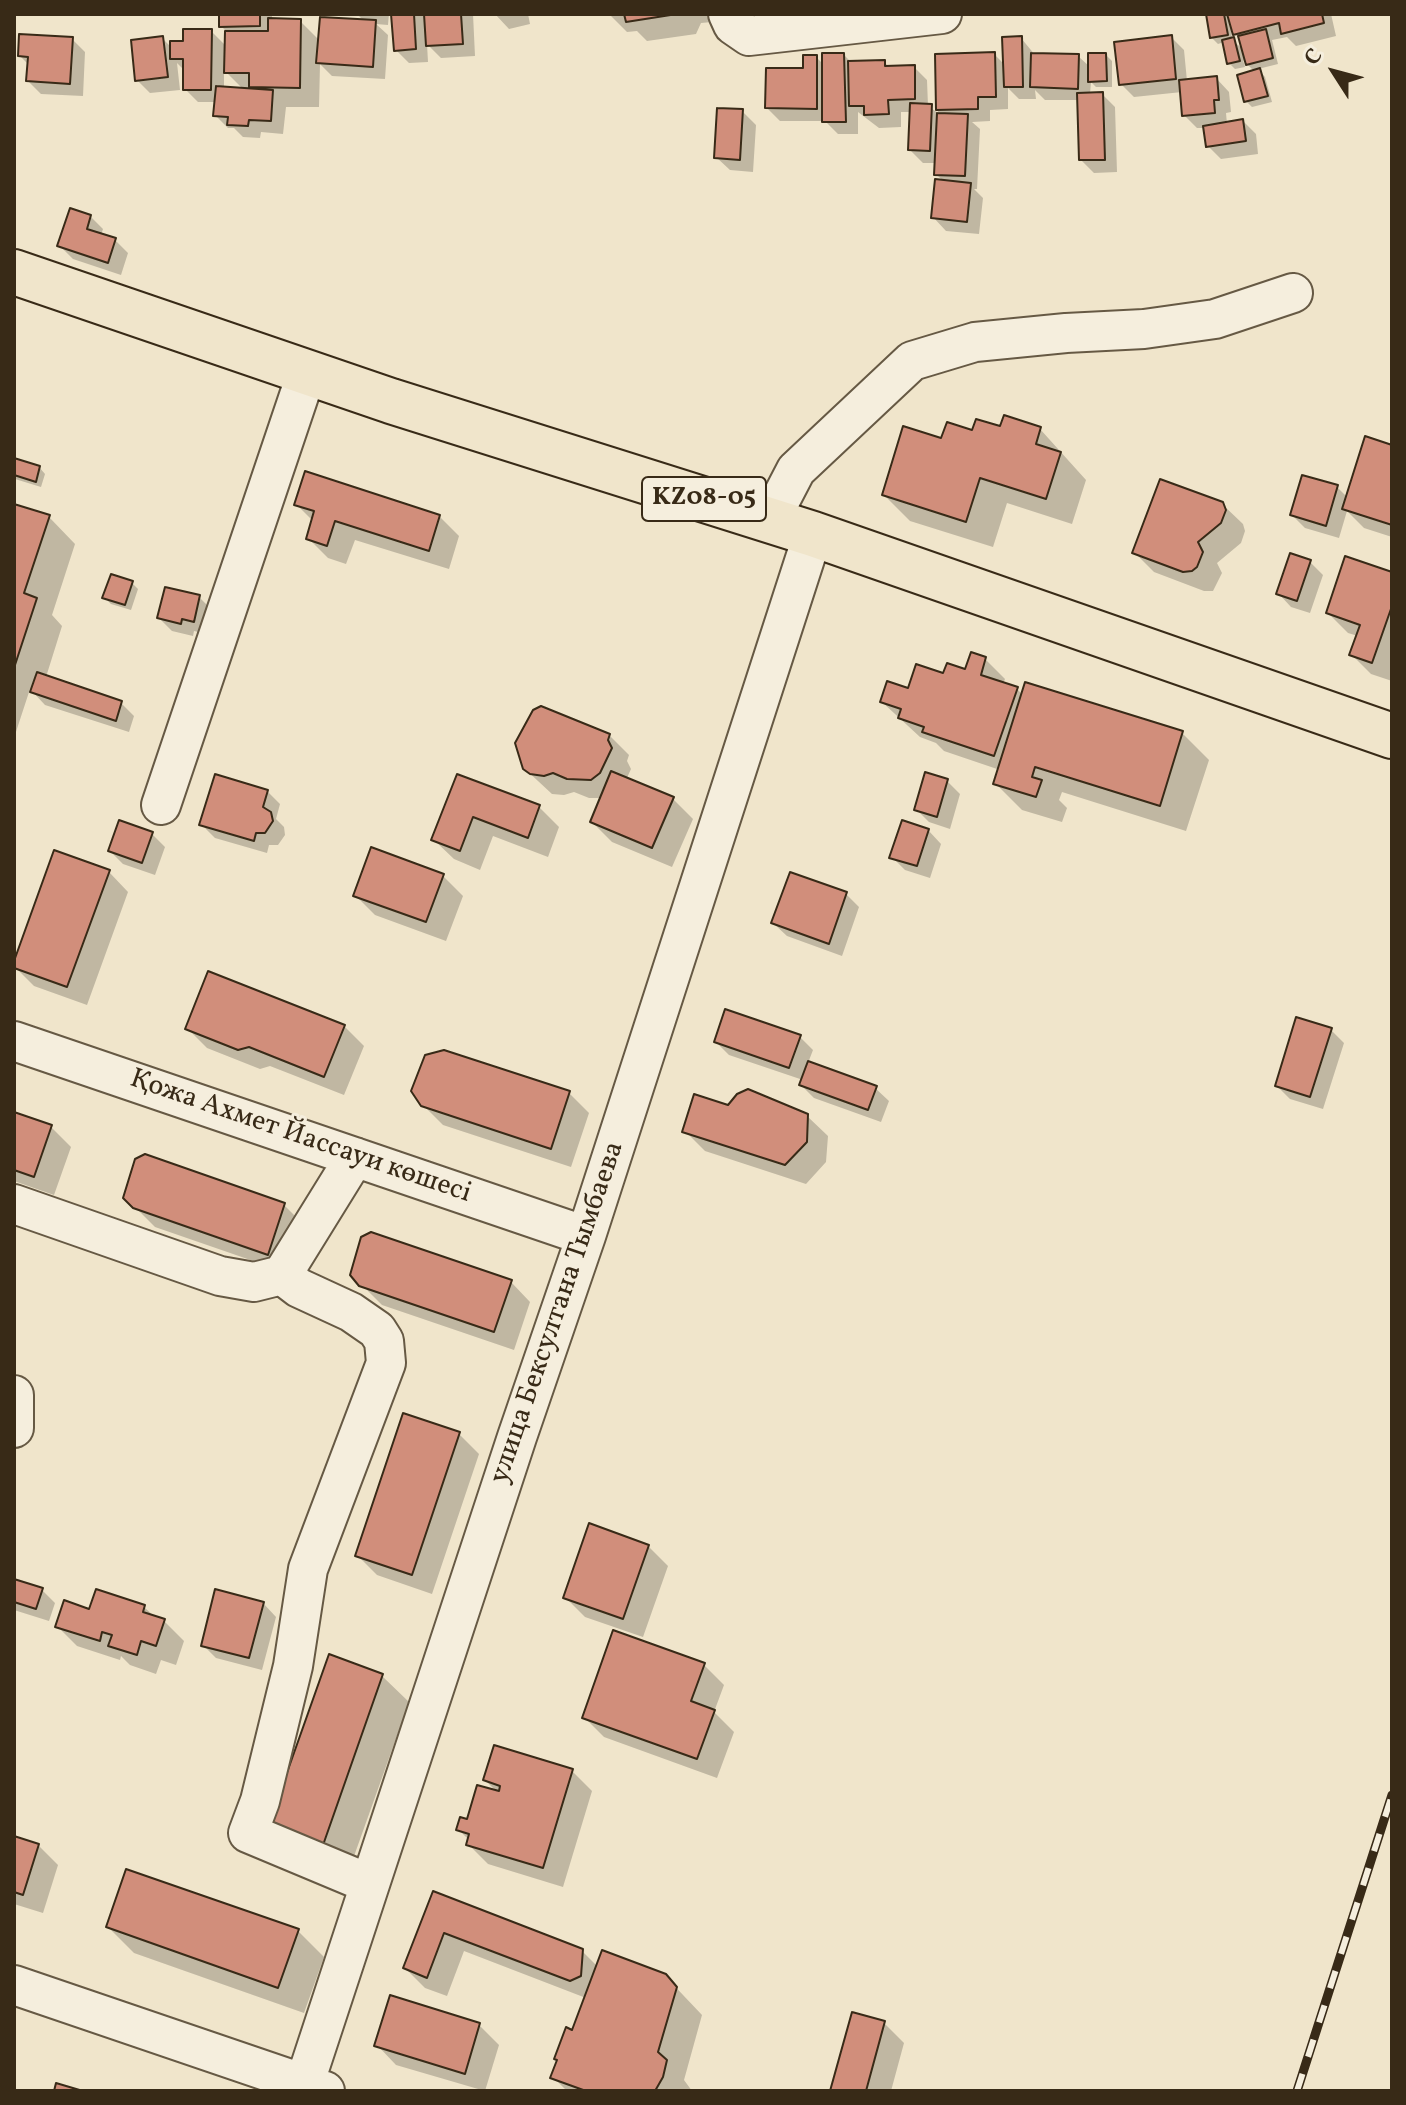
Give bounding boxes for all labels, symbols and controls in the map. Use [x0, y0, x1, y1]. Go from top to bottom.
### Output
north arrow [1294, 32, 1374, 112]
text: С [1297, 43, 1331, 72]
road number: KZ08-05 [642, 477, 766, 521]
street label: Қожа Ахмет Йассауи көшесі [125, 1064, 475, 1212]
street label: улица Бексултана Тымбаева [485, 1138, 633, 1488]

